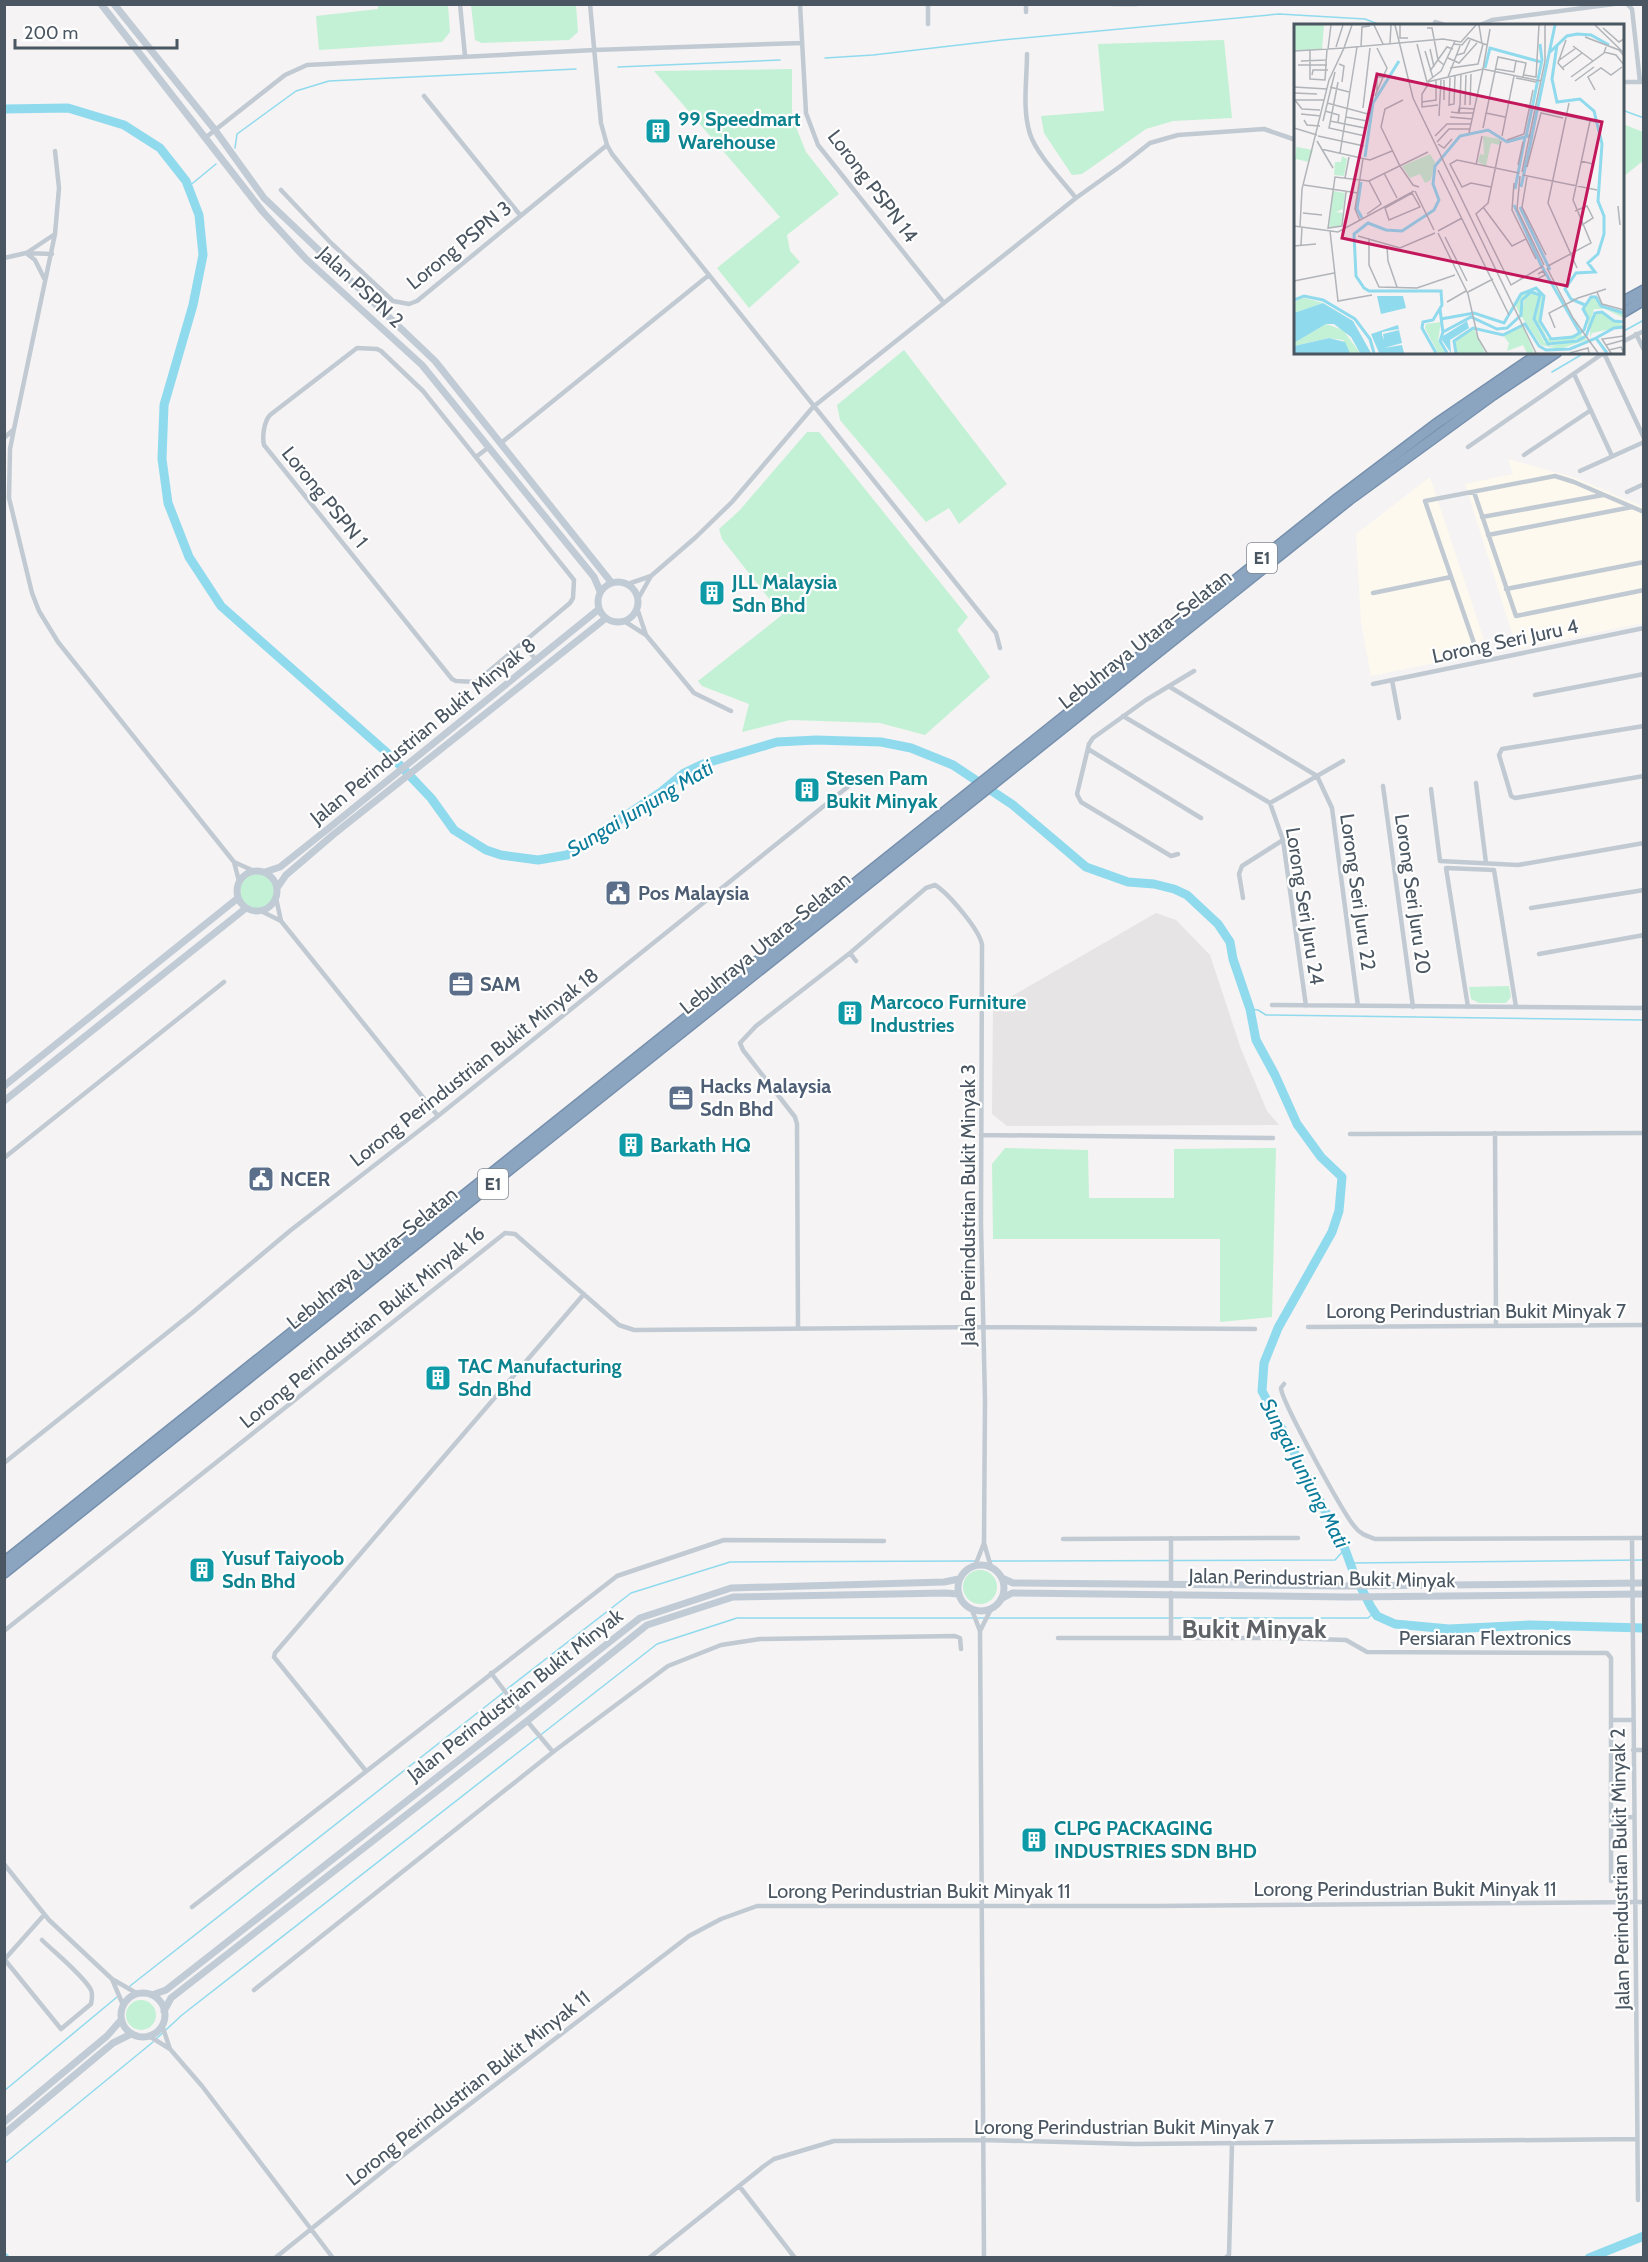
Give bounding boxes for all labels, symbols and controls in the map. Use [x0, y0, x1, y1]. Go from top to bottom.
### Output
scale bar [15, 12, 177, 50]
text: 200 m [24, 22, 78, 44]
inset map [1294, 24, 1624, 354]
place label: 99 Speedmart Warehouse [678, 107, 801, 154]
building icon: 99 Speedmart Warehouse [643, 116, 673, 146]
street label: Lorong PSPN 14 [823, 125, 923, 247]
street label: Lorong PSPN 3 [402, 196, 516, 294]
street label: Jalan PSPN 2 [313, 241, 409, 333]
street label: Lorong PSPN 1 [277, 442, 373, 552]
road number: E1 [1247, 543, 1277, 573]
street label: Lebuhraya Utara–Selatan [1054, 564, 1236, 714]
place label: JLL Malaysia Sdn Bhd [731, 570, 837, 617]
building icon: JLL Malaysia Sdn Bhd [697, 578, 727, 608]
street label: Lorong Seri Juru 4 [1430, 614, 1581, 668]
street label: Jalan Perindustrian Bukit Minyak 8 [305, 633, 541, 830]
water label: Sungai Junjung Mati [562, 754, 719, 862]
place label: Stesen Pam Bukit Minyak [826, 766, 938, 813]
building icon: Stesen Pam Bukit Minyak [792, 775, 822, 805]
street label: Lorong Seri Juru 22 [1335, 812, 1381, 972]
street label: Lorong Seri Juru 20 [1390, 812, 1436, 976]
street label: Lorong Seri Juru 24 [1281, 826, 1329, 987]
street label: Lebuhraya Utara–Selatan [675, 867, 855, 1019]
public building icon: Pos Malaysia [603, 878, 633, 908]
place label: Pos Malaysia [638, 881, 749, 905]
street label: Lorong Perindustrian Bukit Minyak 18 [345, 963, 603, 1171]
office icon: SAM [446, 969, 476, 999]
place label: SAM [480, 972, 521, 996]
place label: Marcoco Furniture Industries [870, 990, 1026, 1037]
building icon: Marcoco Furniture Industries [835, 998, 865, 1028]
street label: Jalan Perindustrian Bukit Minyak 3 [956, 1064, 980, 1347]
place label: Hacks Malaysia Sdn Bhd [700, 1074, 831, 1121]
office icon: Hacks Malaysia Sdn Bhd [666, 1083, 696, 1113]
building icon: Barkath HQ [616, 1130, 646, 1160]
place label: Barkath HQ [650, 1133, 751, 1157]
public building icon: NCER [246, 1164, 276, 1194]
place label: NCER [280, 1167, 331, 1191]
road number: E1 [478, 1169, 508, 1199]
street label: Lebuhraya Utara–Selatan [282, 1182, 462, 1334]
street label: Lorong Perindustrian Bukit Minyak 16 [235, 1221, 489, 1433]
street label: Lorong Perindustrian Bukit Minyak 7 [1326, 1299, 1626, 1323]
place label: TAC Manufacturing Sdn Bhd [458, 1354, 622, 1401]
building icon: TAC Manufacturing Sdn Bhd [423, 1363, 453, 1393]
water label: Sungai Junjung Mati [1254, 1394, 1355, 1553]
place label: Yusuf Taiyoob Sdn Bhd [221, 1546, 344, 1593]
building icon: Yusuf Taiyoob Sdn Bhd [187, 1555, 217, 1585]
street label: Jalan Perindustrian Bukit Minyak [1188, 1564, 1456, 1592]
street label: Jalan Perindustrian Bukit Minyak [402, 1603, 627, 1787]
district label: Bukit Minyak [1181, 1613, 1327, 1645]
street label: Persiaran Flextronics [1399, 1626, 1571, 1650]
street label: Jalan Perindustrian Bukit Minyak 2 [1606, 1728, 1634, 2011]
place label: CLPG PACKAGING INDUSTRIES SDN BHD [1054, 1816, 1257, 1863]
building icon: CLPG PACKAGING INDUSTRIES SDN BHD [1019, 1825, 1049, 1855]
street label: Lorong Perindustrian Bukit Minyak 11 [1253, 1877, 1557, 1901]
street label: Lorong Perindustrian Bukit Minyak 11 [767, 1879, 1071, 1903]
street label: Lorong Perindustrian Bukit Minyak 11 [341, 1985, 595, 2191]
street label: Lorong Perindustrian Bukit Minyak 7 [974, 2115, 1274, 2139]

